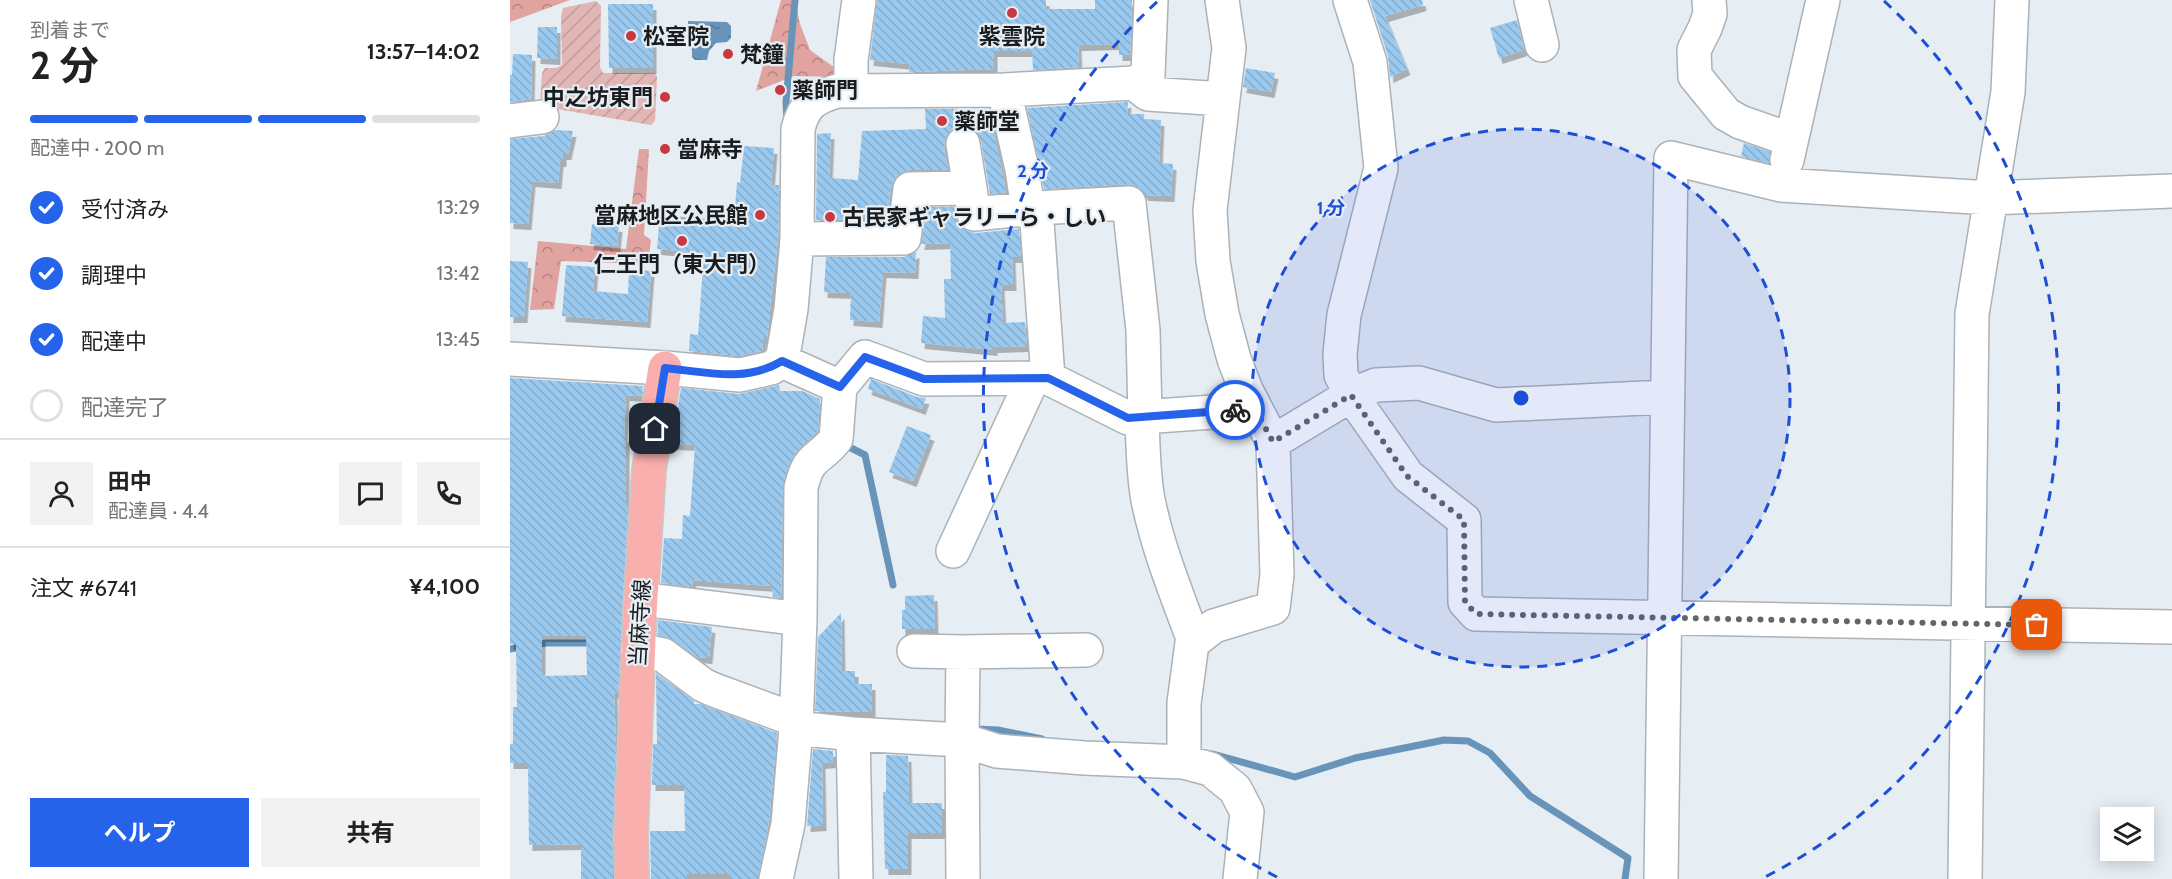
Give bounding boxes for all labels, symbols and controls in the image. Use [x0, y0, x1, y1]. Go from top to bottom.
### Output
marker: 紫雲院 [1005, 6, 1019, 20]
text: 到着まで [30, 18, 110, 42]
place label: 松室院 [643, 23, 709, 50]
place label: 紫雲院 [979, 23, 1045, 50]
marker: 松室院 [624, 29, 638, 43]
text: 13:57–14:02 [367, 38, 480, 65]
text: 2 分 [30, 41, 98, 89]
place label: 梵鐘 [740, 41, 784, 68]
marker: 梵鐘 [721, 47, 735, 61]
place label: 薬師門 [792, 77, 858, 104]
marker: 薬師門 [773, 83, 787, 97]
place label: 中之坊東門 [543, 84, 653, 111]
marker: 中之坊東門 [658, 90, 672, 104]
place label: 薬師堂 [954, 108, 1020, 135]
marker: 薬師堂 [935, 114, 949, 128]
text: 配達中 · 200 m [30, 136, 164, 160]
place label: 當麻寺 [677, 136, 743, 163]
marker: 當麻寺 [658, 142, 672, 156]
text: 2 分 [1017, 160, 1049, 182]
icon: check [30, 191, 63, 224]
text: 13:29 [437, 195, 480, 219]
text: 受付済み [81, 196, 169, 223]
text: 1 分 [1317, 197, 1345, 219]
place label: 當麻地区公民館 [594, 202, 748, 229]
place label: 古民家ギャラリーら・しい [842, 204, 1106, 231]
marker: 當麻地区公民館 [753, 208, 767, 222]
marker: 古民家ギャラリーら・しい [823, 210, 837, 224]
marker: 仁王門（東大門） [675, 234, 689, 248]
place label: 仁王門（東大門） [594, 251, 770, 278]
icon: check [30, 257, 63, 290]
text: 13:42 [436, 261, 480, 285]
text: 調理中 [81, 262, 147, 289]
icon: check [30, 323, 63, 356]
text: 13:45 [436, 327, 480, 351]
text: 配達中 [81, 328, 147, 355]
courier [1205, 380, 1265, 440]
centre of rings [1511, 388, 1531, 408]
text: 配達完了 [81, 394, 169, 421]
icon: bike [1219, 394, 1252, 427]
pin [629, 403, 680, 454]
icon: home [638, 412, 671, 445]
button: person [30, 462, 93, 525]
button: chat [339, 462, 402, 525]
button: phone [417, 462, 480, 525]
text: 田中 [108, 468, 152, 495]
text: 配達員 · 4.4 [108, 499, 209, 523]
text: ¥4,100 [409, 573, 480, 600]
text: 注文 #6741 [30, 575, 137, 602]
street label: 当麻寺線 [624, 578, 656, 668]
pin [2011, 599, 2062, 650]
icon: bag [2020, 608, 2053, 641]
button: ヘルプ [30, 798, 249, 867]
button: 共有 [261, 798, 480, 867]
map controls [2100, 807, 2154, 861]
button: layers [2100, 807, 2154, 861]

